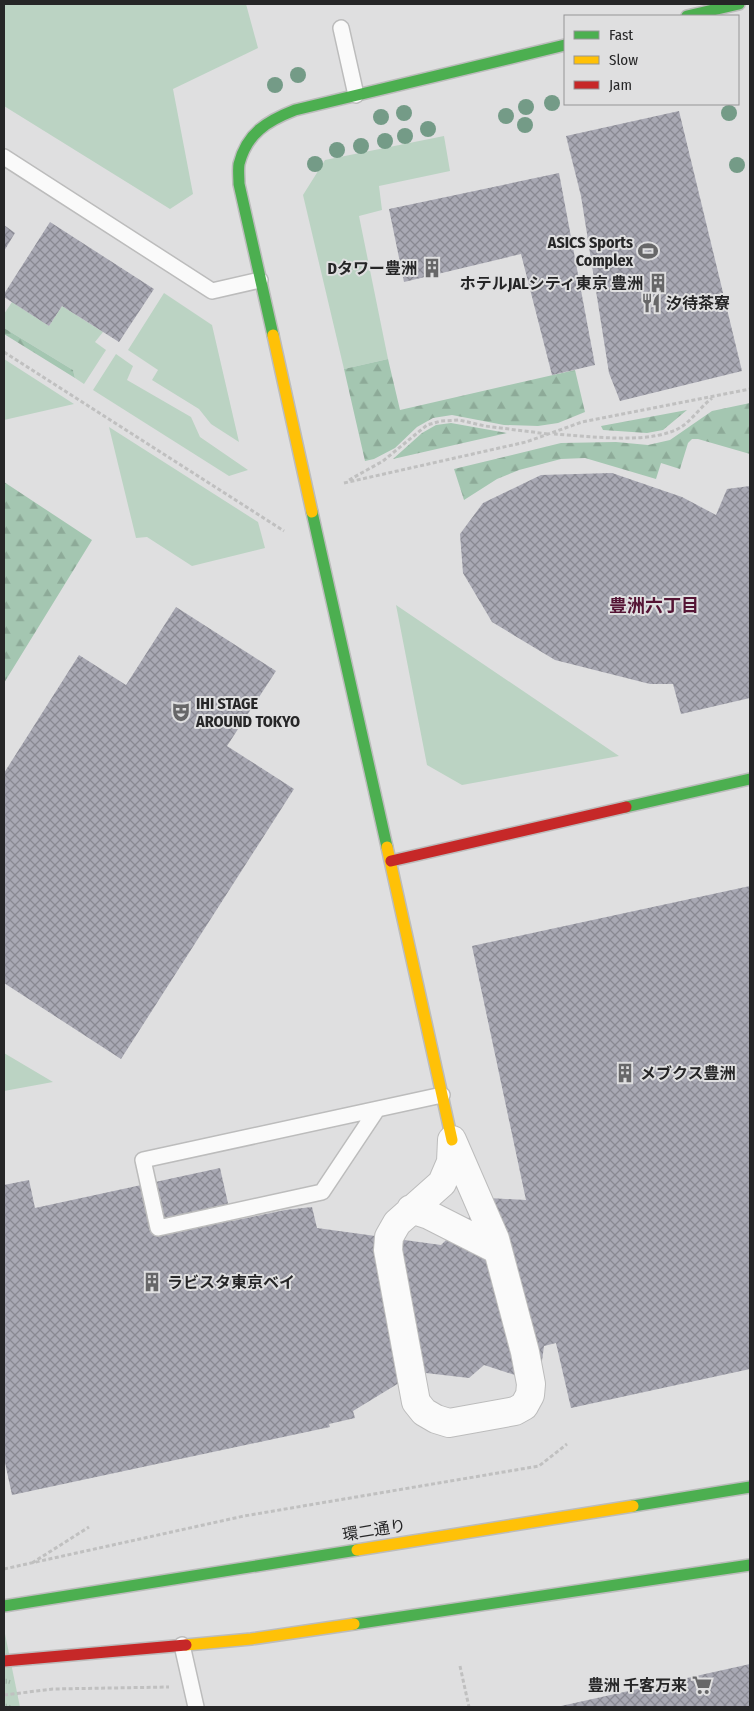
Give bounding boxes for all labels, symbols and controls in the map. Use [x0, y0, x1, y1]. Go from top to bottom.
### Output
legend [564, 15, 739, 105]
text: Fast [609, 26, 633, 44]
text: Slow [609, 51, 638, 69]
text: Jam [609, 76, 632, 94]
place label: ASICS Sports Complex [547, 233, 633, 270]
sports icon: ASICS Sports Complex [637, 240, 659, 262]
building icon: Dタワー豊洲 [421, 257, 443, 279]
place label: Dタワー豊洲 [327, 259, 417, 278]
building icon: ホテルJALシティ東京 豊洲 [647, 272, 669, 294]
place label: ホテルJALシティ東京 豊洲 [460, 274, 643, 293]
restaurant icon: 汐待茶寮 [640, 292, 662, 314]
place label: 汐待茶寮 [666, 294, 730, 313]
district label: 豊洲六丁目 [609, 595, 699, 617]
place label: IHI STAGE AROUND TOKYO [195, 694, 300, 731]
theatre icon: IHI STAGE AROUND TOKYO [170, 701, 192, 723]
building icon: メブクス豊洲 [614, 1062, 636, 1084]
place label: メブクス豊洲 [640, 1064, 736, 1083]
building icon: ラビスタ東京ベイ [141, 1271, 163, 1293]
place label: ラビスタ東京ベイ [167, 1273, 295, 1292]
street label: 環二通り [341, 1516, 407, 1544]
supermarket icon: 豊洲 千客万来 [691, 1674, 713, 1696]
place label: 豊洲 千客万来 [588, 1676, 687, 1695]

